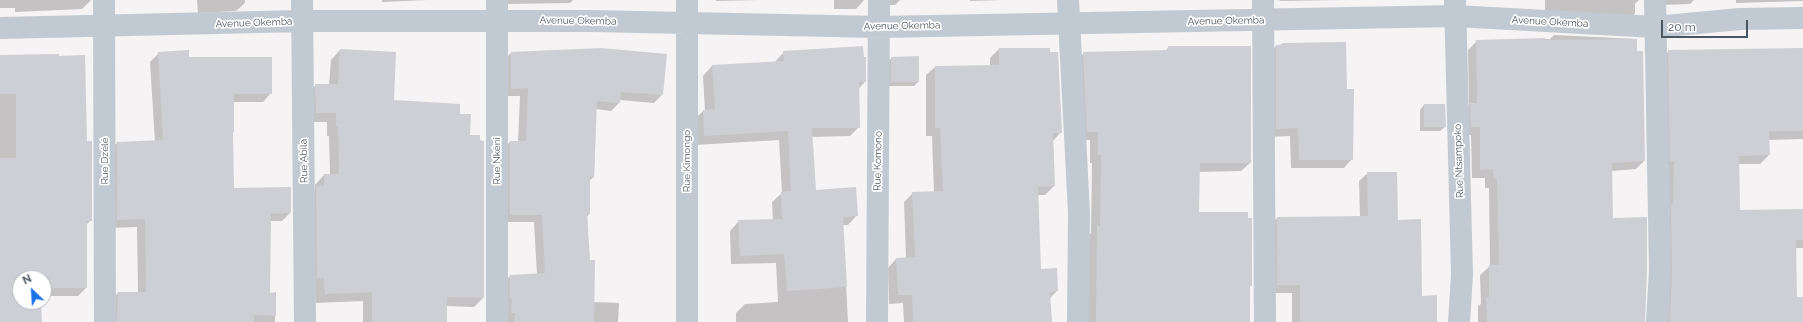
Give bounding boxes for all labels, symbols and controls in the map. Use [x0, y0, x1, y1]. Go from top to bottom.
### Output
scale bar [1663, 12, 1750, 38]
street label: Avenue Okemba [539, 14, 617, 28]
street label: Avenue Okemba [1187, 14, 1265, 28]
street label: Avenue Okemba [1511, 14, 1589, 30]
street label: Avenue Okemba [215, 16, 293, 30]
street label: Avenue Okemba [863, 19, 941, 33]
text: 20 m [1668, 20, 1696, 34]
street label: Rue Ntsampoko [1452, 124, 1466, 198]
street label: Rue Kimongo [681, 130, 693, 192]
street label: Rue Komono [871, 131, 885, 191]
street label: Rue Dzélé [99, 137, 111, 185]
street label: Rue Nkéni [491, 137, 503, 185]
street label: Rue Abila [298, 139, 310, 183]
north arrow [12, 270, 52, 310]
text: N [21, 272, 34, 287]

